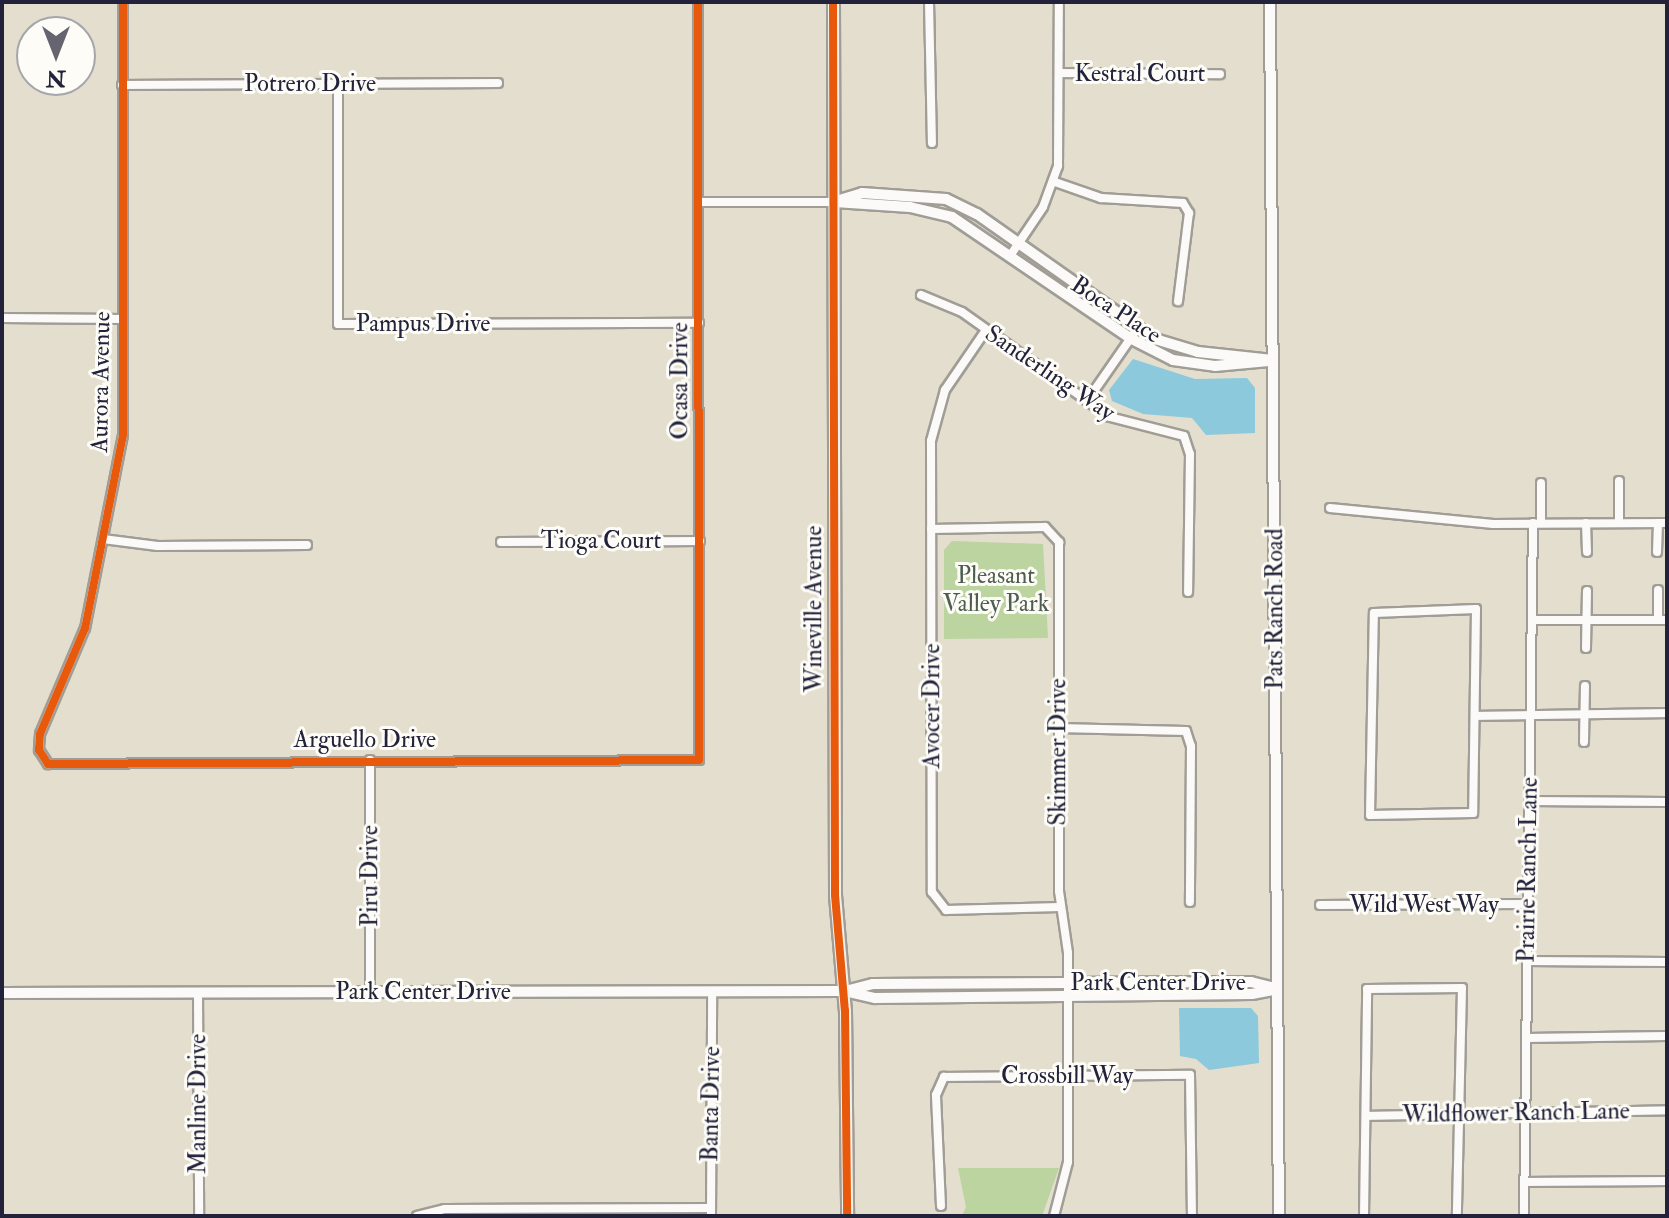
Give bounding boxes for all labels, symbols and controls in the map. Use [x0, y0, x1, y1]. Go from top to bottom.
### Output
north arrow [16, 16, 96, 96]
street label: Kestral Court [1075, 60, 1205, 88]
text: N [46, 64, 66, 92]
street label: Potrero Drive [244, 70, 376, 98]
street label: Boca Place [1066, 270, 1166, 350]
street label: Pampus Drive [356, 310, 490, 338]
street label: Aurora Avenue [85, 311, 117, 453]
street label: Sanderling Way [980, 319, 1120, 427]
street label: Ocasa Drive [666, 322, 694, 440]
street label: Wineville Avenue [800, 526, 828, 692]
street label: Tioga Court [541, 527, 661, 555]
street label: Pats Ranch Road [1261, 528, 1289, 690]
park label: Pleasant Valley Park [943, 562, 1049, 618]
street label: Avocer Drive [918, 643, 946, 769]
street label: Skimmer Drive [1044, 678, 1072, 826]
street label: Arguello Drive [294, 726, 436, 754]
street label: Prairie Ranch Lane [1512, 777, 1544, 963]
street label: Piru Drive [356, 825, 384, 927]
street label: Wild West Way [1349, 891, 1499, 919]
street label: Park Center Drive [1070, 969, 1246, 997]
street label: Park Center Drive [335, 978, 511, 1006]
street label: Manline Drive [184, 1034, 212, 1174]
street label: Banta Drive [696, 1046, 726, 1162]
street label: Crossbill Way [1001, 1062, 1133, 1090]
street label: Wildflower Ranch Lane [1402, 1097, 1630, 1129]

